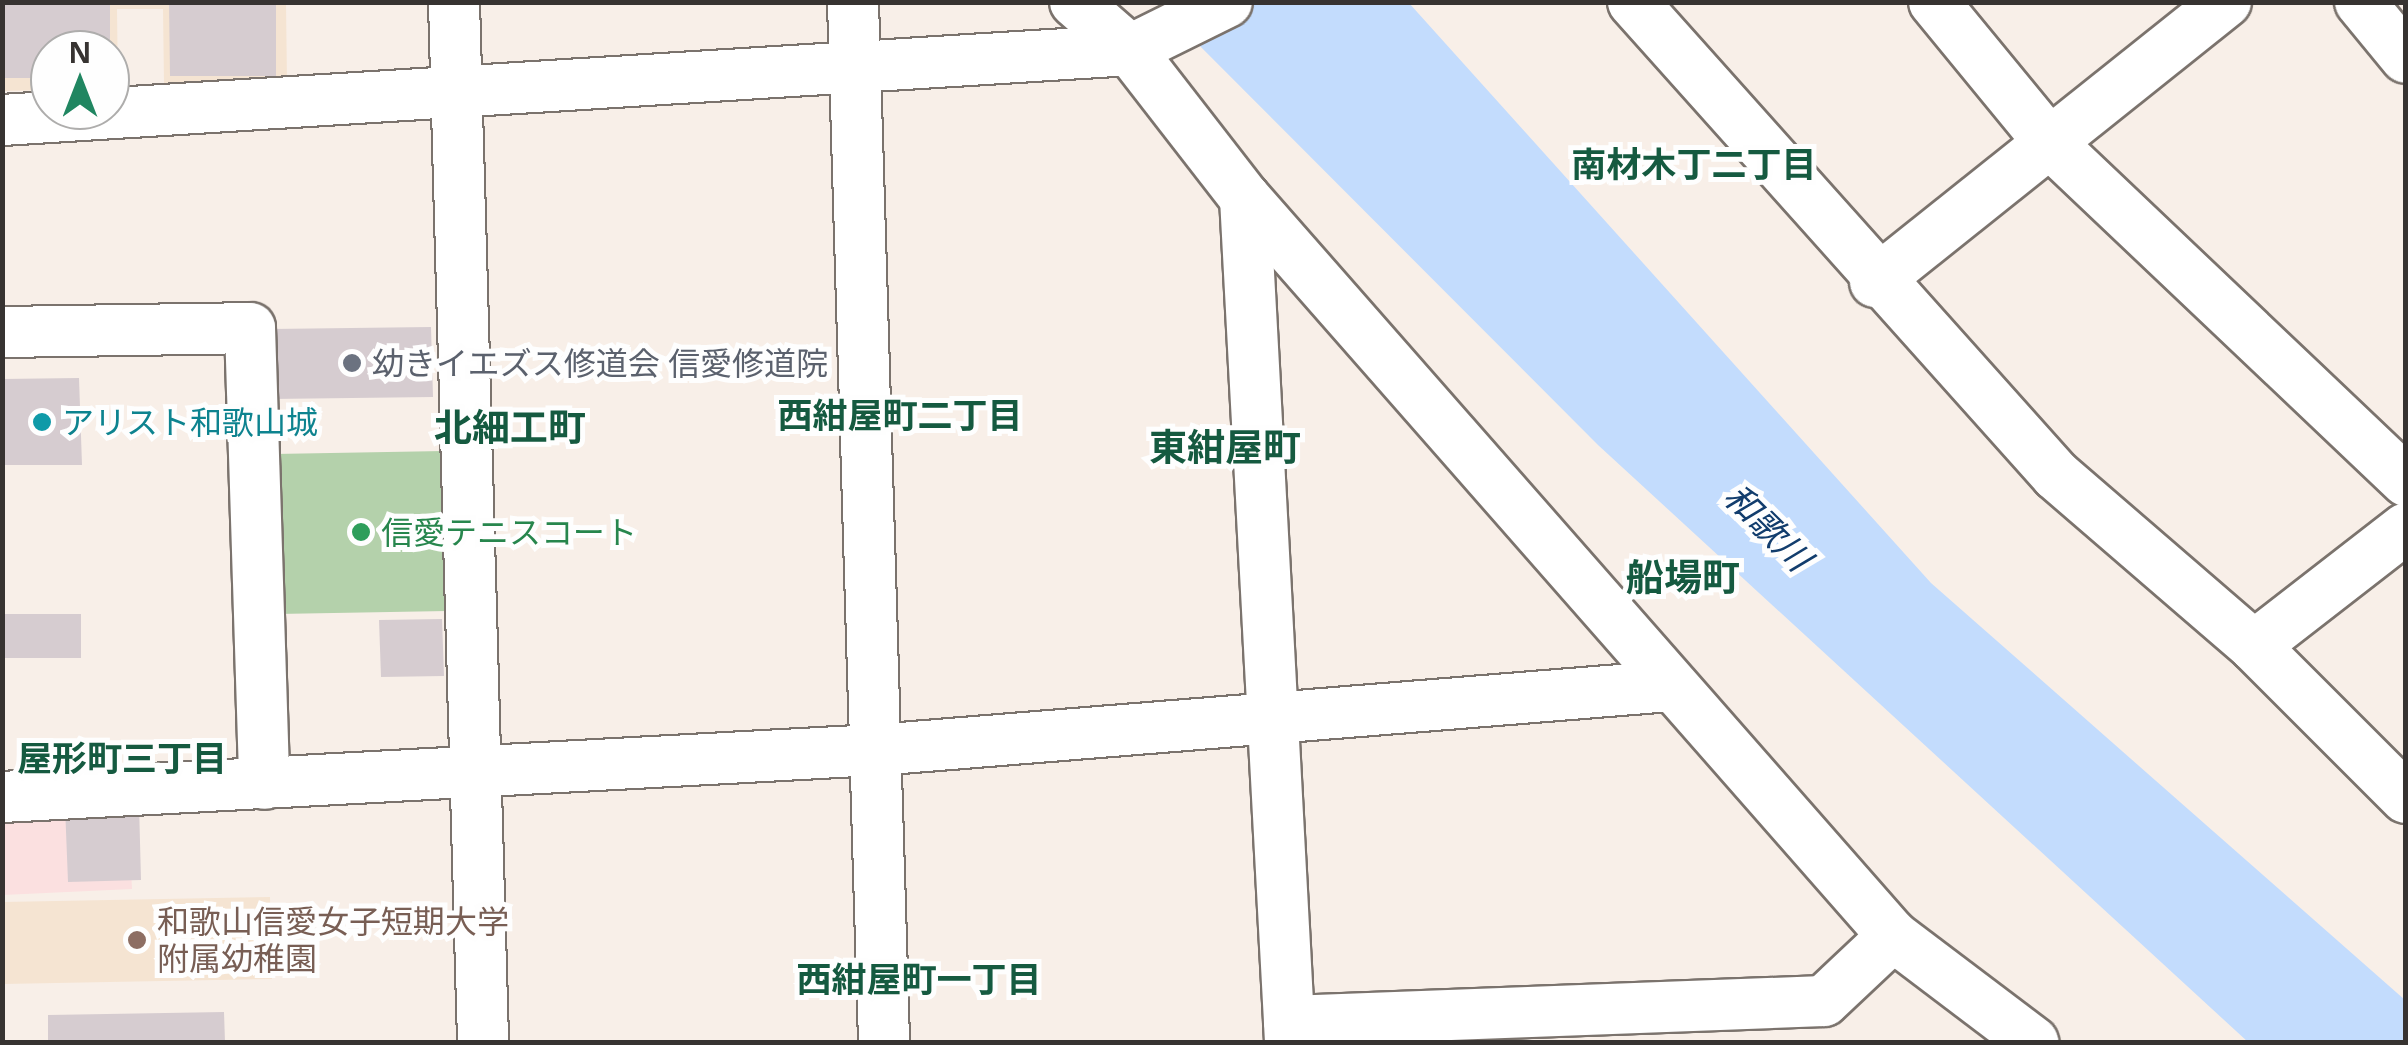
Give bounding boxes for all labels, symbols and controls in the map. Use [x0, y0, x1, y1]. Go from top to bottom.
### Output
north arrow [30, 30, 130, 130]
text: N [69, 33, 91, 71]
district label: 南材木丁二丁目 [1572, 143, 1816, 185]
place label: 幼きイエズス修道会 信愛修道院 [372, 344, 828, 382]
marker: 幼きイエズス修道会 信愛修道院 [341, 352, 363, 374]
district label: 西紺屋町二丁目 [778, 394, 1022, 436]
place label: アリスト和歌山城 [62, 403, 318, 441]
district label: 北細工町 [434, 404, 586, 450]
marker: アリスト和歌山城 [31, 411, 53, 433]
district label: 東紺屋町 [1149, 424, 1301, 470]
water label: 和歌川 [1716, 475, 1820, 579]
place label: 信愛テニスコート [381, 513, 637, 551]
marker: 信愛テニスコート [350, 521, 372, 543]
district label: 船場町 [1626, 554, 1740, 600]
district label: 屋形町三丁目 [17, 737, 227, 779]
place label: 和歌山信愛女子短期大学 附属幼稚園 [157, 903, 509, 978]
marker: 和歌山信愛女子短期大学 附属幼稚園 [126, 929, 148, 951]
district label: 西紺屋町一丁目 [797, 958, 1041, 1000]

